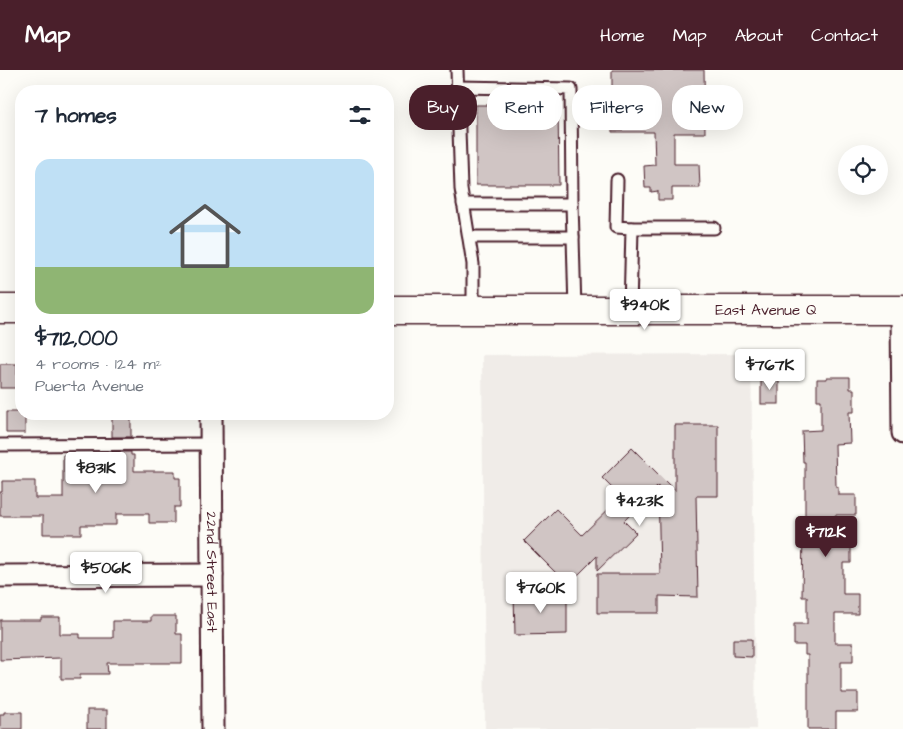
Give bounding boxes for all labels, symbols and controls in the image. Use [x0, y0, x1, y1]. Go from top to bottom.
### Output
text: Map [25, 18, 70, 52]
text: Home [600, 23, 645, 48]
text: Map [673, 23, 707, 48]
text: About [735, 23, 783, 48]
text: Contact [811, 23, 878, 48]
chip: Buy [409, 85, 477, 130]
chip: Rent [487, 85, 562, 130]
chip: Filters [572, 85, 662, 130]
chip: New [672, 85, 743, 130]
text: 7 homes [35, 101, 117, 130]
icon: filters [346, 101, 374, 129]
map controls [838, 145, 888, 195]
button: locate [838, 145, 888, 195]
icon: home [160, 191, 250, 281]
pin: $940K [610, 288, 680, 331]
text: $940K [621, 294, 669, 316]
street label: East Avenue Q [715, 300, 817, 321]
text: $712,000 [35, 324, 118, 353]
pin: $767K [735, 348, 805, 391]
text: 4 rooms · 124 m² [35, 353, 162, 375]
text: $767K [746, 354, 794, 376]
text: Puerta Avenue [35, 375, 144, 397]
pin: $831K [61, 452, 131, 494]
text: $831K [76, 457, 116, 479]
pin: $423K [605, 484, 675, 527]
text: $423K [617, 490, 663, 512]
street label: 22nd Street East [201, 511, 223, 633]
pin: $712K [791, 516, 861, 558]
text: $712K [806, 521, 846, 543]
pin: $506K [71, 552, 141, 594]
text: $506K [81, 557, 131, 579]
pin: $760K [506, 572, 576, 614]
text: $760K [517, 577, 565, 599]

